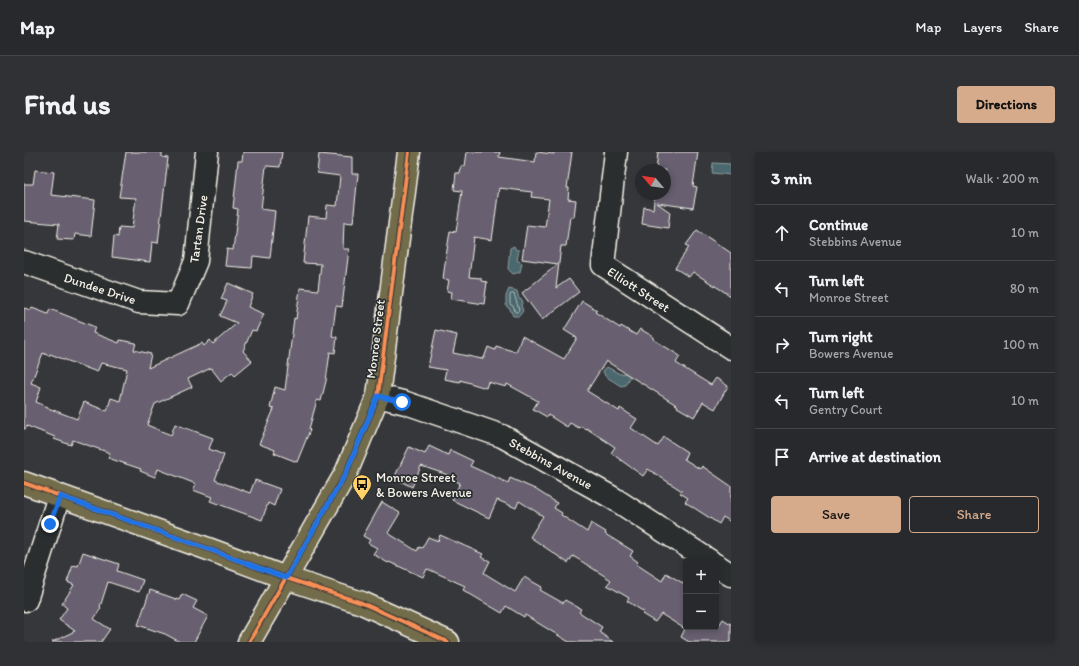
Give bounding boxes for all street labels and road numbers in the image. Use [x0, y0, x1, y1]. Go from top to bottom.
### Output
street label: Tartan Drive [186, 194, 211, 264]
street label: Elliott Street [605, 264, 673, 315]
street label: Dundee Drive [62, 270, 138, 307]
street label: Monroe Street [363, 299, 388, 379]
street label: Stebbins Avenue [507, 434, 595, 492]

